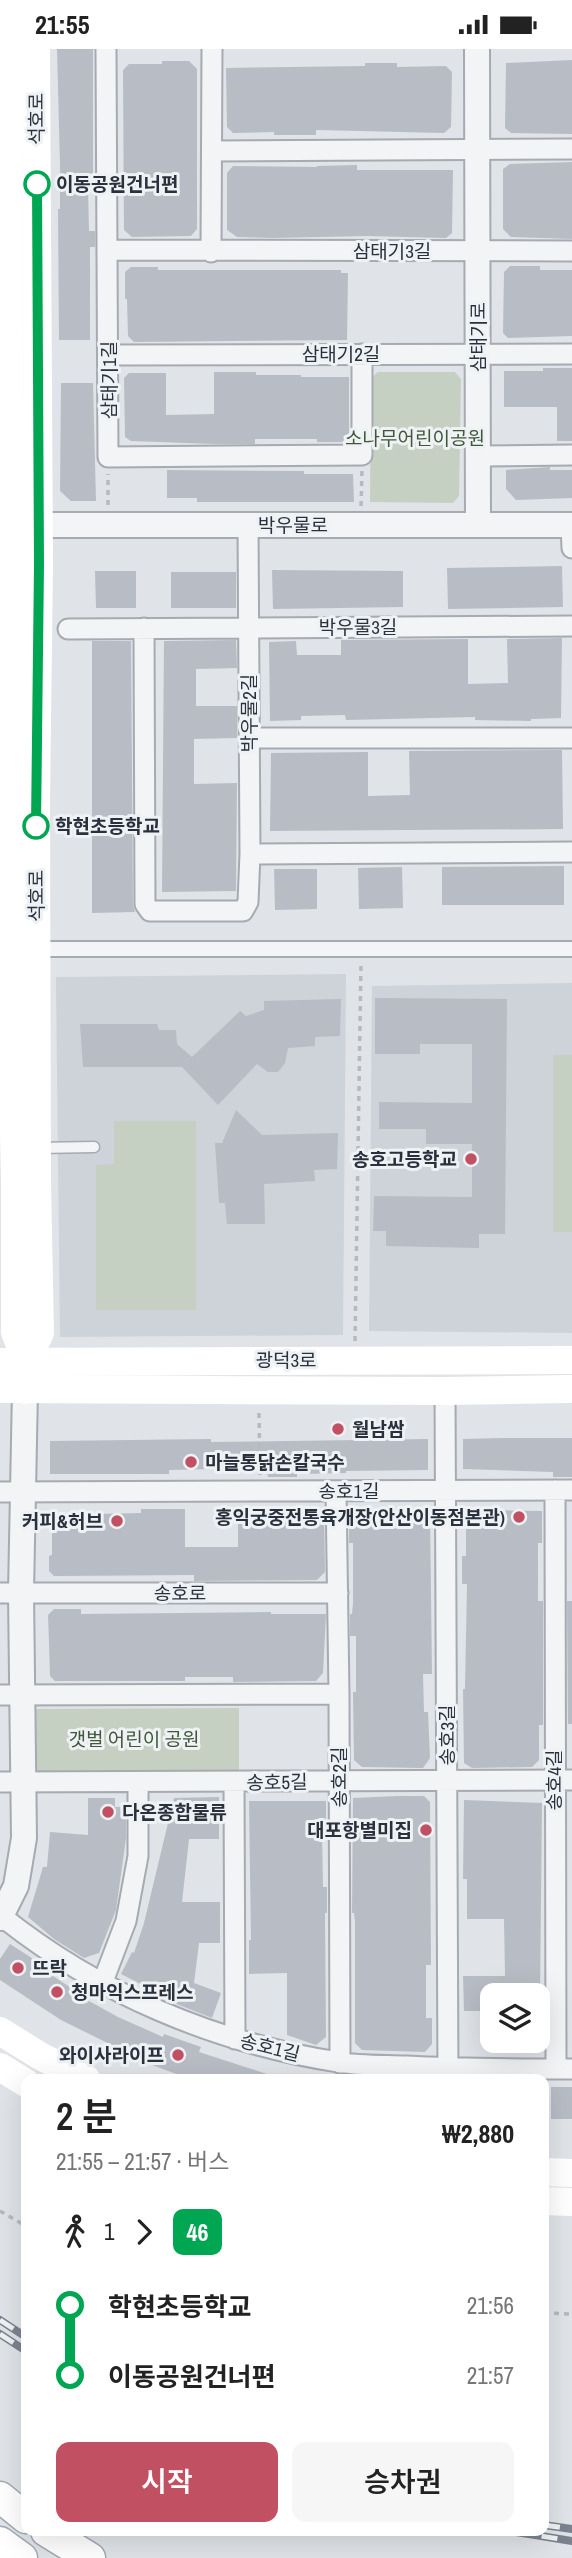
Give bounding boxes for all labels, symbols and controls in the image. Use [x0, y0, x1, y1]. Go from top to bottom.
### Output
text: 21:55 [35, 7, 90, 42]
street label: 석호로 [23, 93, 49, 145]
marker: 이동공원건너편 [24, 171, 50, 197]
place label: 이동공원건너편 [56, 171, 178, 197]
street label: 삼태기3길 [353, 238, 431, 264]
street label: 삼태기로 [465, 302, 491, 372]
street label: 삼태기1길 [96, 341, 122, 419]
street label: 삼태기2길 [302, 341, 380, 367]
park label: 소나무어린이공원 [345, 425, 485, 451]
street label: 박우물로 [258, 512, 328, 538]
street label: 박우물3길 [319, 614, 397, 640]
street label: 박우물2길 [236, 674, 262, 752]
marker: 학현초등학교 [23, 813, 49, 839]
place label: 학현초등학교 [55, 813, 160, 839]
street label: 석호로 [23, 870, 49, 922]
place label: 송호고등학교 [352, 1146, 457, 1172]
marker: 송호고등학교 [463, 1151, 479, 1167]
street label: 광덕3로 [255, 1347, 317, 1373]
place label: 월남쌈 [352, 1416, 404, 1442]
marker: 월남쌈 [330, 1421, 346, 1437]
place label: 마늘통닭손칼국수 [205, 1449, 345, 1475]
marker: 마늘통닭손칼국수 [183, 1454, 199, 1470]
street label: 송호1길 [318, 1478, 380, 1504]
place label: 홍익궁중전통육개장(안산이동점본관) [215, 1504, 505, 1530]
place label: 커피&허브 [22, 1508, 103, 1534]
marker: 홍익궁중전통육개장(안산이동점본관) [511, 1509, 527, 1525]
marker: 커피&허브 [109, 1513, 125, 1529]
street label: 송호로 [154, 1580, 206, 1606]
street label: 송호3길 [434, 1704, 460, 1766]
park label: 갯벌 어린이 공원 [68, 1726, 200, 1752]
street label: 송호2길 [326, 1746, 352, 1808]
street label: 송호4길 [541, 1749, 567, 1811]
street label: 송호5길 [246, 1768, 308, 1796]
place label: 다온종합물류 [122, 1799, 227, 1825]
marker: 다온종합물류 [100, 1804, 116, 1820]
place label: 대포항별미집 [307, 1817, 412, 1843]
marker: 대포항별미집 [418, 1822, 434, 1838]
place label: 뜨락 [32, 1955, 67, 1981]
marker: 뜨락 [10, 1960, 26, 1976]
place label: 청마익스프레스 [71, 1979, 193, 2005]
map controls [480, 1983, 550, 2053]
button: layers [480, 1983, 550, 2053]
marker: 청마익스프레스 [49, 1984, 65, 2000]
street label: 송호1길 [237, 2027, 303, 2067]
place label: 와이사라이프 [59, 2042, 164, 2068]
marker: 와이사라이프 [170, 2047, 186, 2063]
text: 2 분 [56, 2091, 117, 2142]
text: ₩2,880 [442, 2116, 514, 2151]
text: 21:55 – 21:57 · 버스 [56, 2146, 229, 2177]
icon: walk [56, 2213, 94, 2251]
icon: forward [125, 2213, 163, 2251]
text: 1 [104, 2216, 115, 2247]
text: 46 [187, 2216, 208, 2248]
text: 학현초등학교 [108, 2289, 252, 2324]
text: 21:56 [467, 2290, 514, 2321]
text: 이동공원건너편 [108, 2359, 275, 2394]
text: 21:57 [467, 2360, 514, 2391]
button: 시작 [56, 2442, 278, 2522]
button: 승차권 [292, 2442, 514, 2522]

